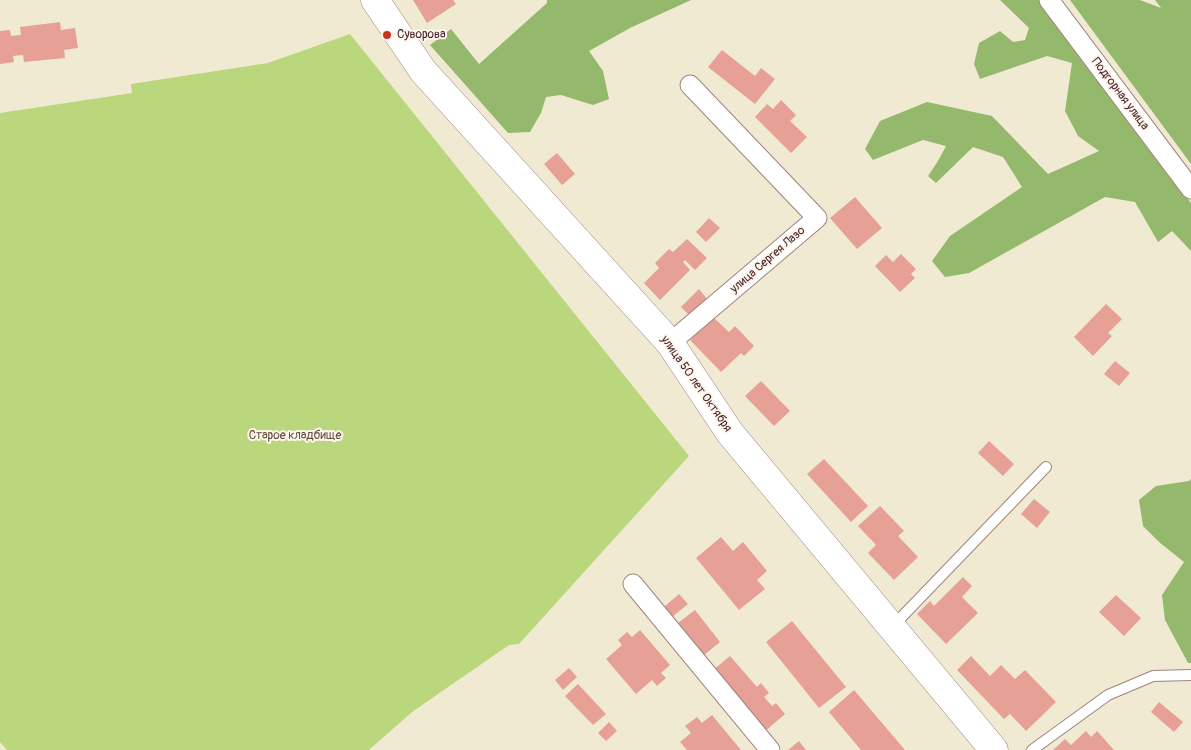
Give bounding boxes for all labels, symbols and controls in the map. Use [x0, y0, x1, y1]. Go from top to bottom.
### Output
place label: Суворова [397, 28, 445, 42]
marker: Суворова [381, 29, 393, 41]
street label: Подгорная улица [1088, 55, 1152, 133]
street label: улица Сергея Лазо [728, 223, 808, 297]
street label: улица 50 лет Октября [657, 333, 735, 435]
park label: Старое кладбище [249, 429, 341, 443]

